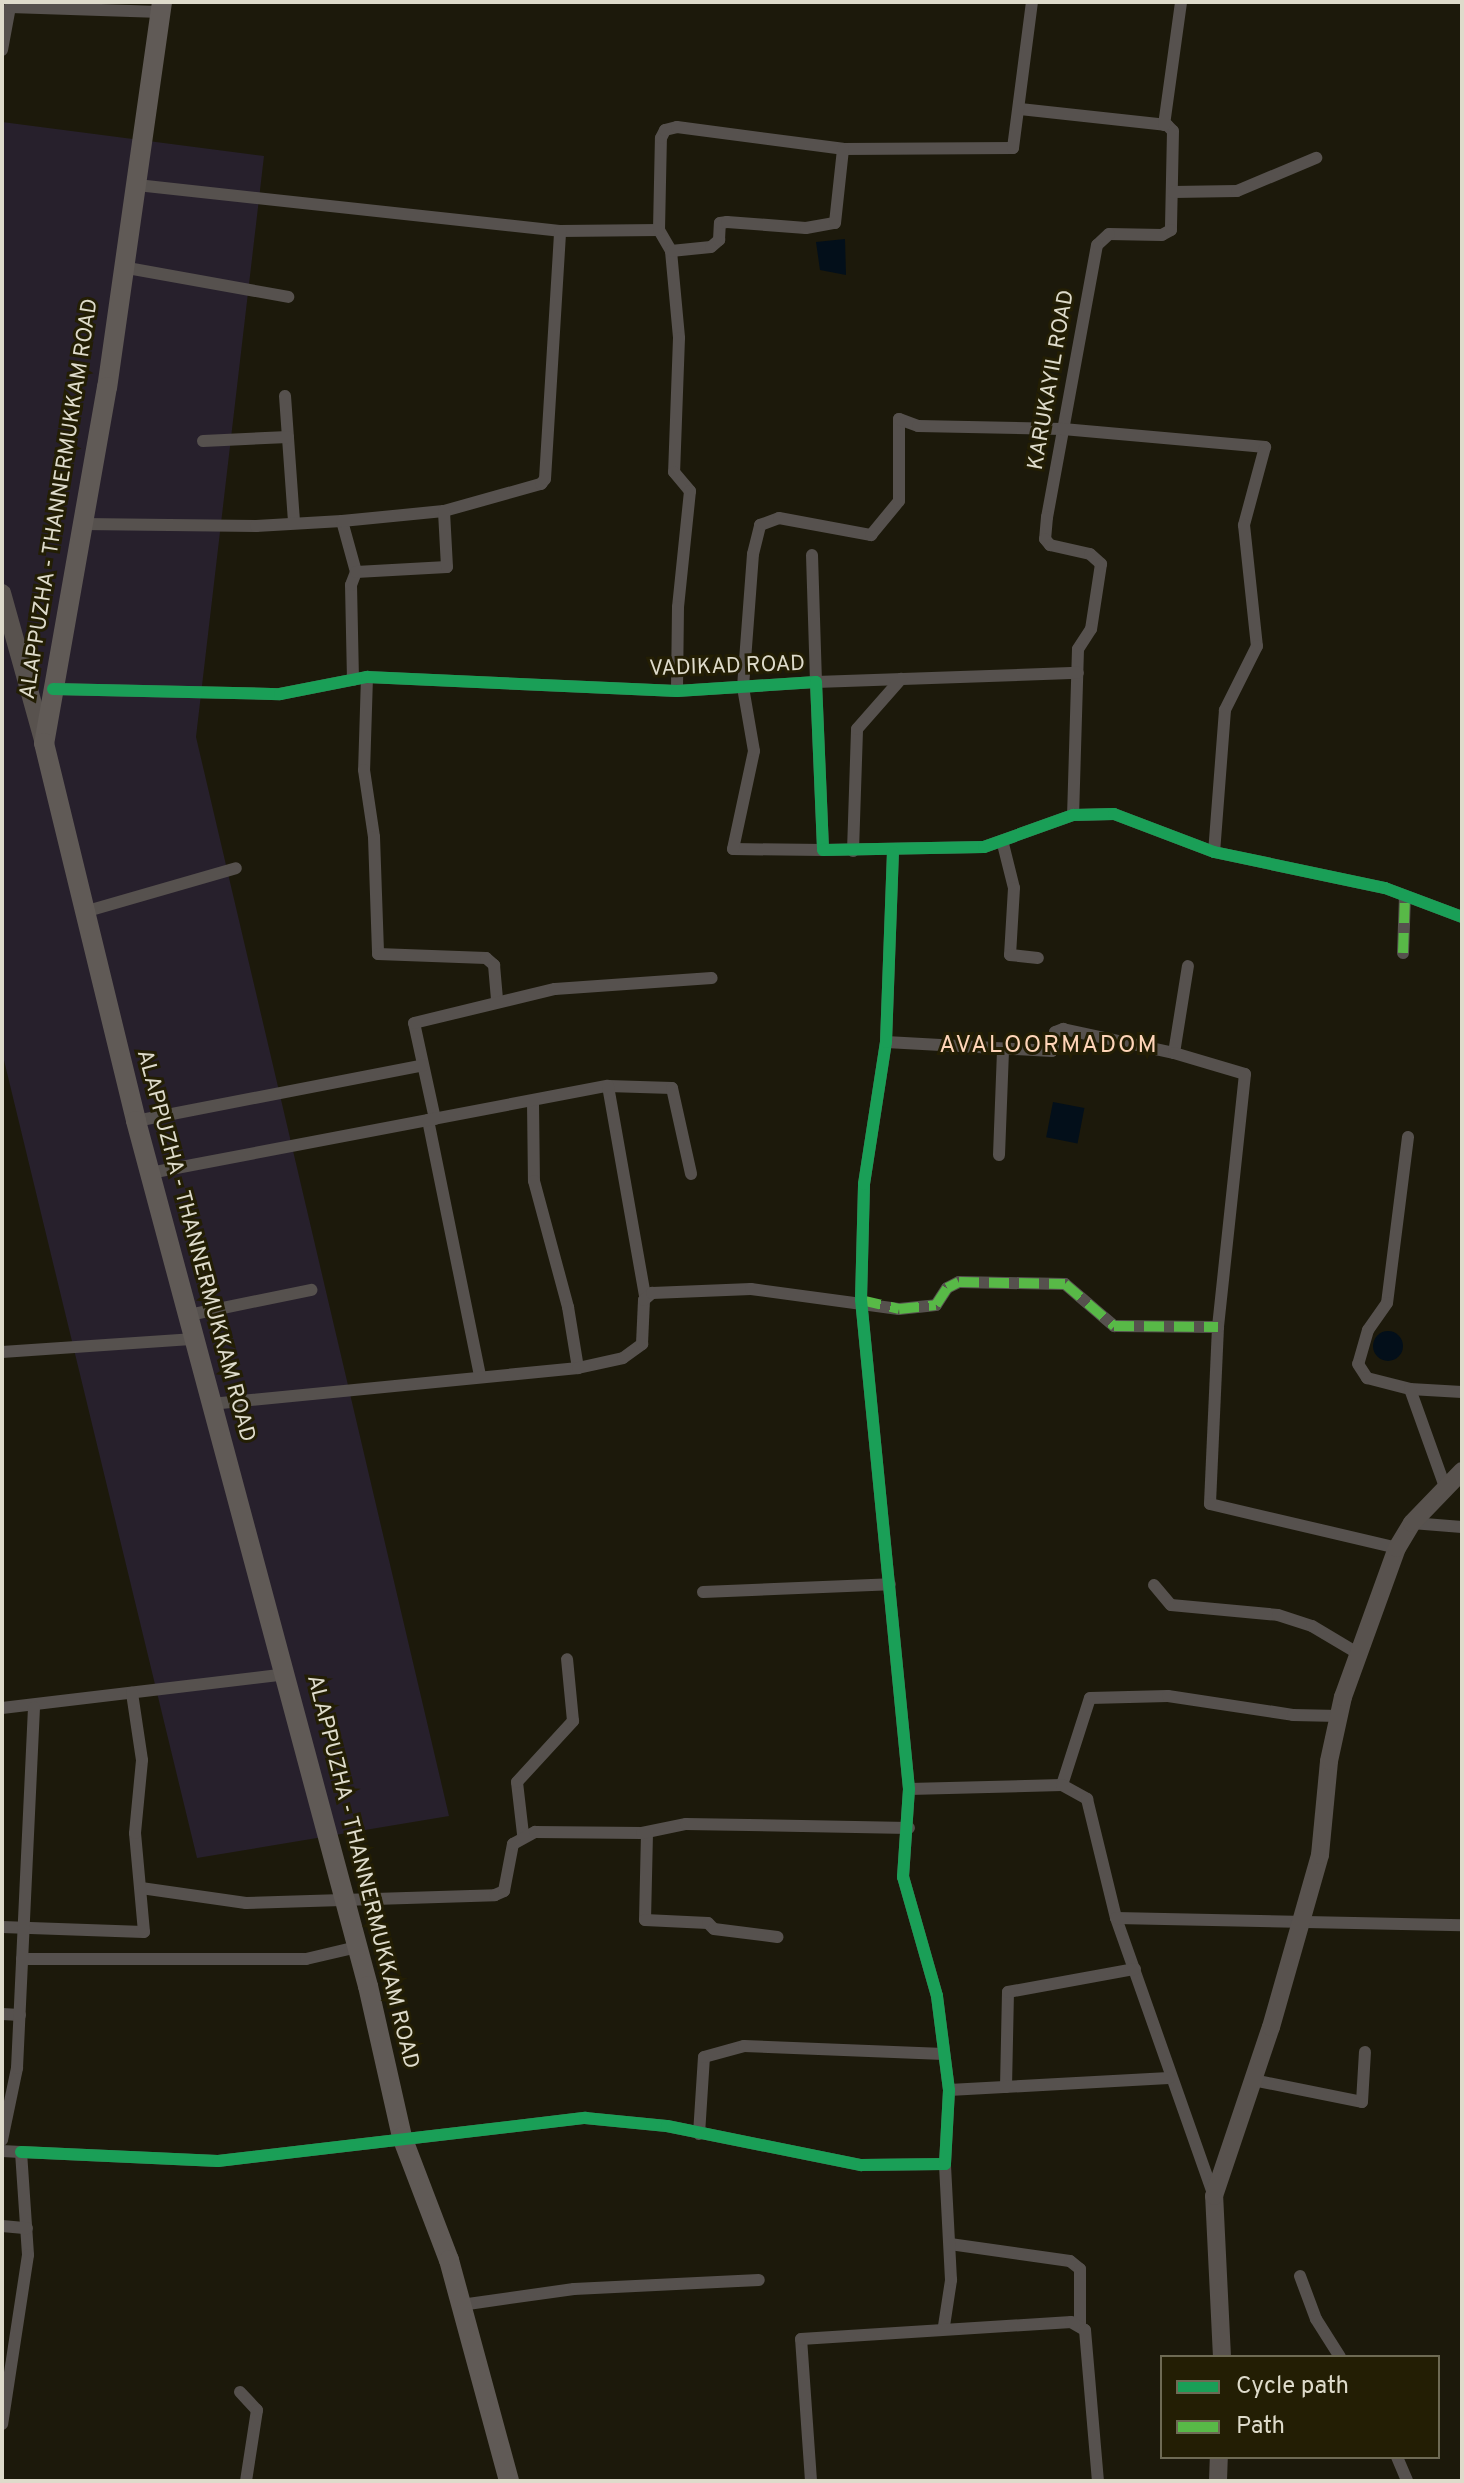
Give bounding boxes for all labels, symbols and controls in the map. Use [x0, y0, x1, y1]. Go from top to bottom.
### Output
street label: KARUKAYIL ROAD [1023, 288, 1081, 472]
street label: ALAPPUZHA - THANNERMUKKAM ROAD [15, 296, 105, 702]
street label: VADIKAD ROAD [648, 651, 806, 683]
district label: AVALOORMADOM [939, 1033, 1159, 1061]
street label: ALAPPUZHA - THANNERMUKKAM ROAD [130, 1046, 260, 1446]
street label: ALAPPUZHA - THANNERMUKKAM ROAD [300, 1671, 424, 2073]
legend [1160, 2355, 1440, 2459]
text: Cycle path [1236, 2372, 1349, 2402]
text: Path [1236, 2412, 1285, 2442]

